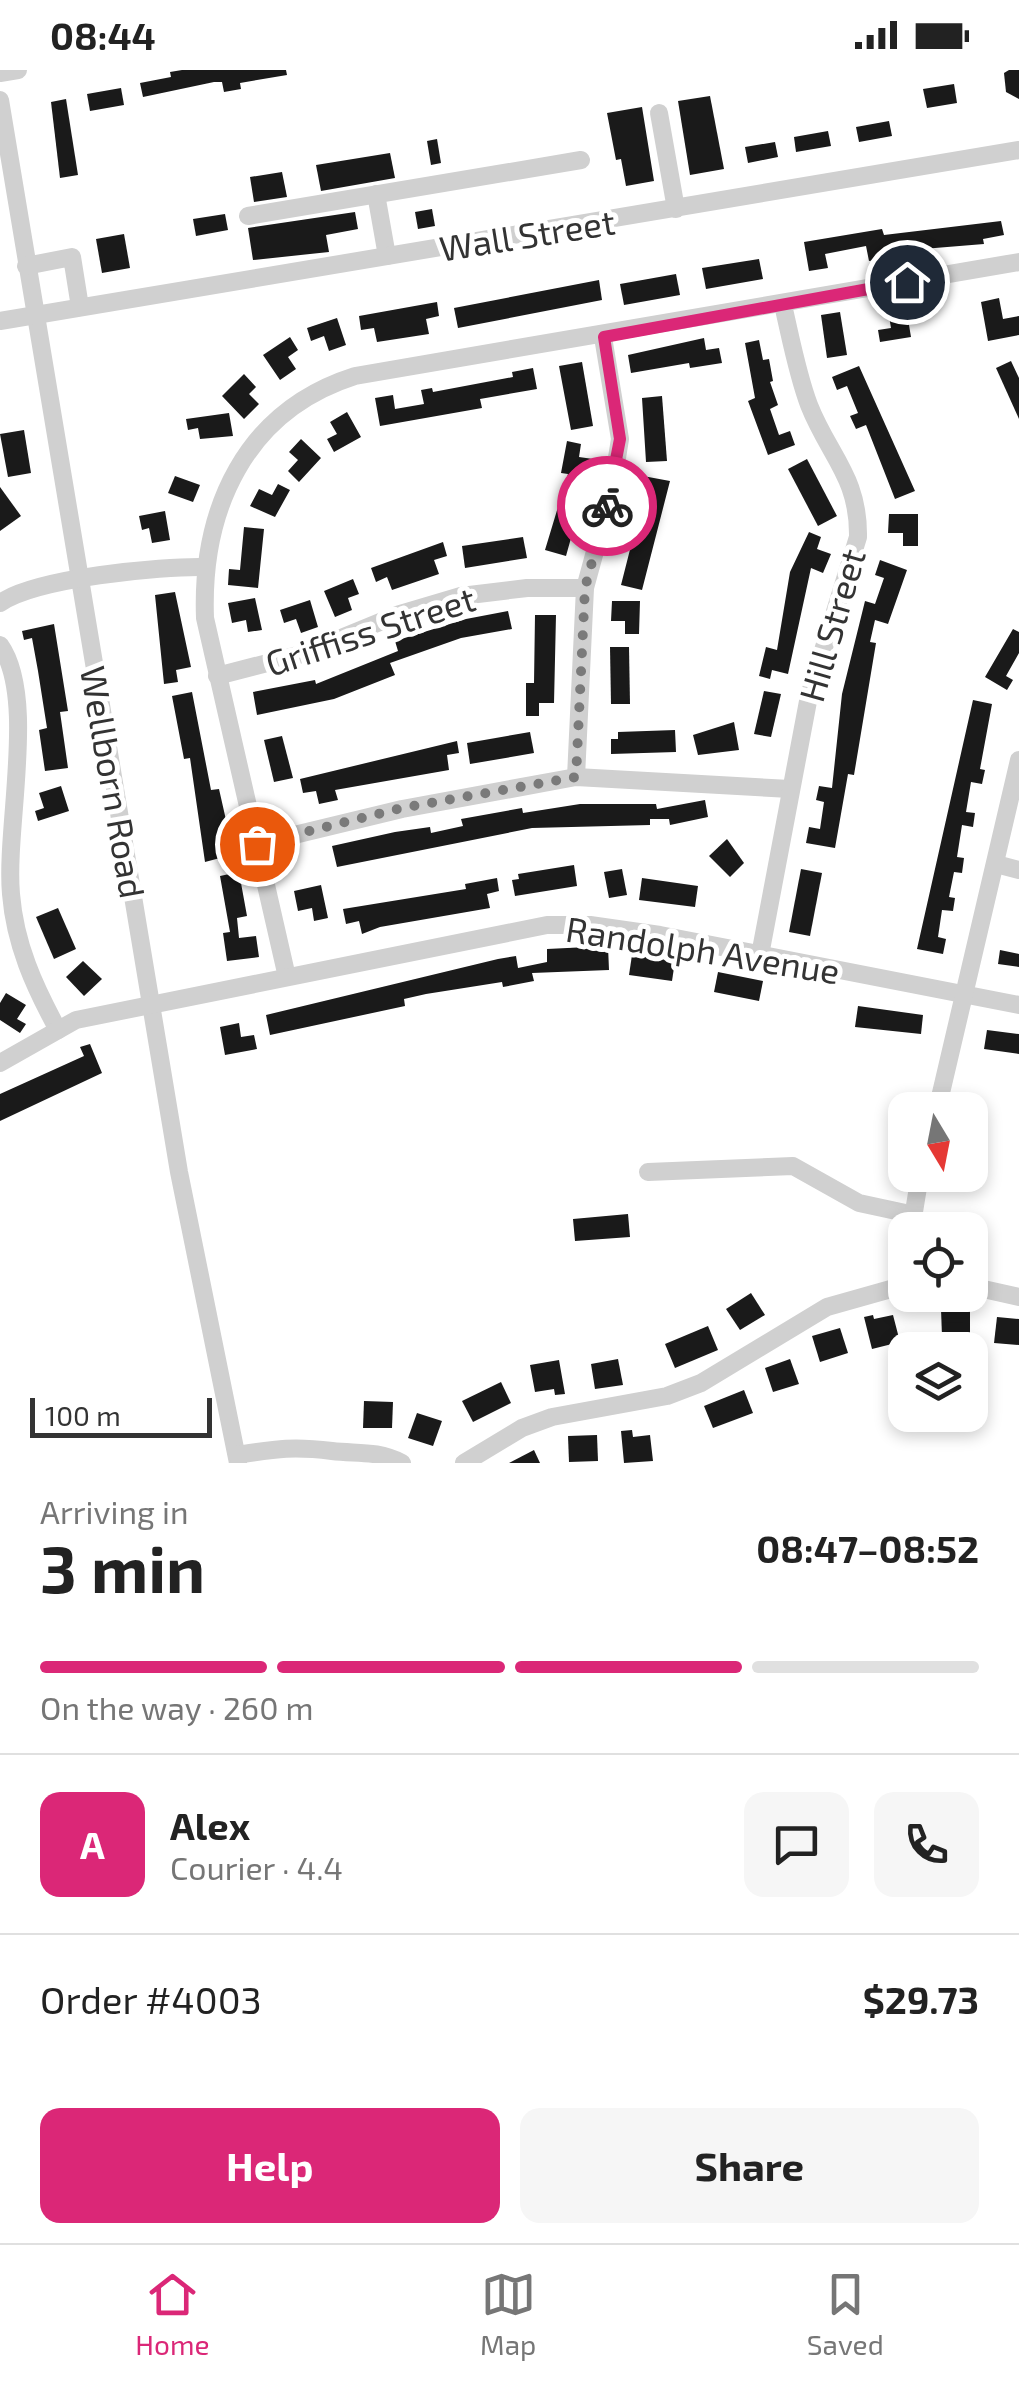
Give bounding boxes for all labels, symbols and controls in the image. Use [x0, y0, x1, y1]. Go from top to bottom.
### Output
text: 08:44 [50, 12, 156, 58]
street label: Wall Street [436, 199, 618, 269]
pin [865, 240, 950, 325]
icon: home [880, 255, 935, 310]
courier [557, 456, 657, 556]
icon: bike [580, 479, 635, 534]
street label: Hill Street [789, 544, 873, 706]
street label: Griffiss Street [260, 576, 480, 684]
street label: Wellborn Road [73, 663, 155, 901]
pin [215, 802, 300, 887]
icon: bag [230, 817, 285, 872]
street label: Randolph Avenue [563, 907, 843, 991]
north arrow [888, 1092, 988, 1192]
map controls [888, 1092, 988, 1432]
button: locate [888, 1212, 988, 1312]
button: layers [888, 1332, 988, 1432]
scale bar [30, 1393, 212, 1438]
text: 100 m [45, 1398, 121, 1432]
text: Arriving in [40, 1492, 189, 1530]
text: 08:47–08:52 [756, 1525, 979, 1571]
text: 3 min [40, 1528, 205, 1606]
text: On the way · 260 m [40, 1688, 314, 1726]
button: chat [744, 1792, 849, 1897]
button: phone [874, 1792, 979, 1897]
text: Alex [170, 1802, 250, 1848]
text: A [80, 1821, 105, 1867]
text: Courier · 4.4 [170, 1848, 343, 1886]
text: Order #4003 [40, 1976, 262, 2022]
text: $29.73 [863, 1976, 979, 2022]
button: Help [40, 2108, 500, 2223]
button: Share [520, 2108, 979, 2223]
tab: Home [135, 2267, 209, 2361]
tab: Map [480, 2267, 536, 2361]
tab: Saved [807, 2267, 884, 2361]

